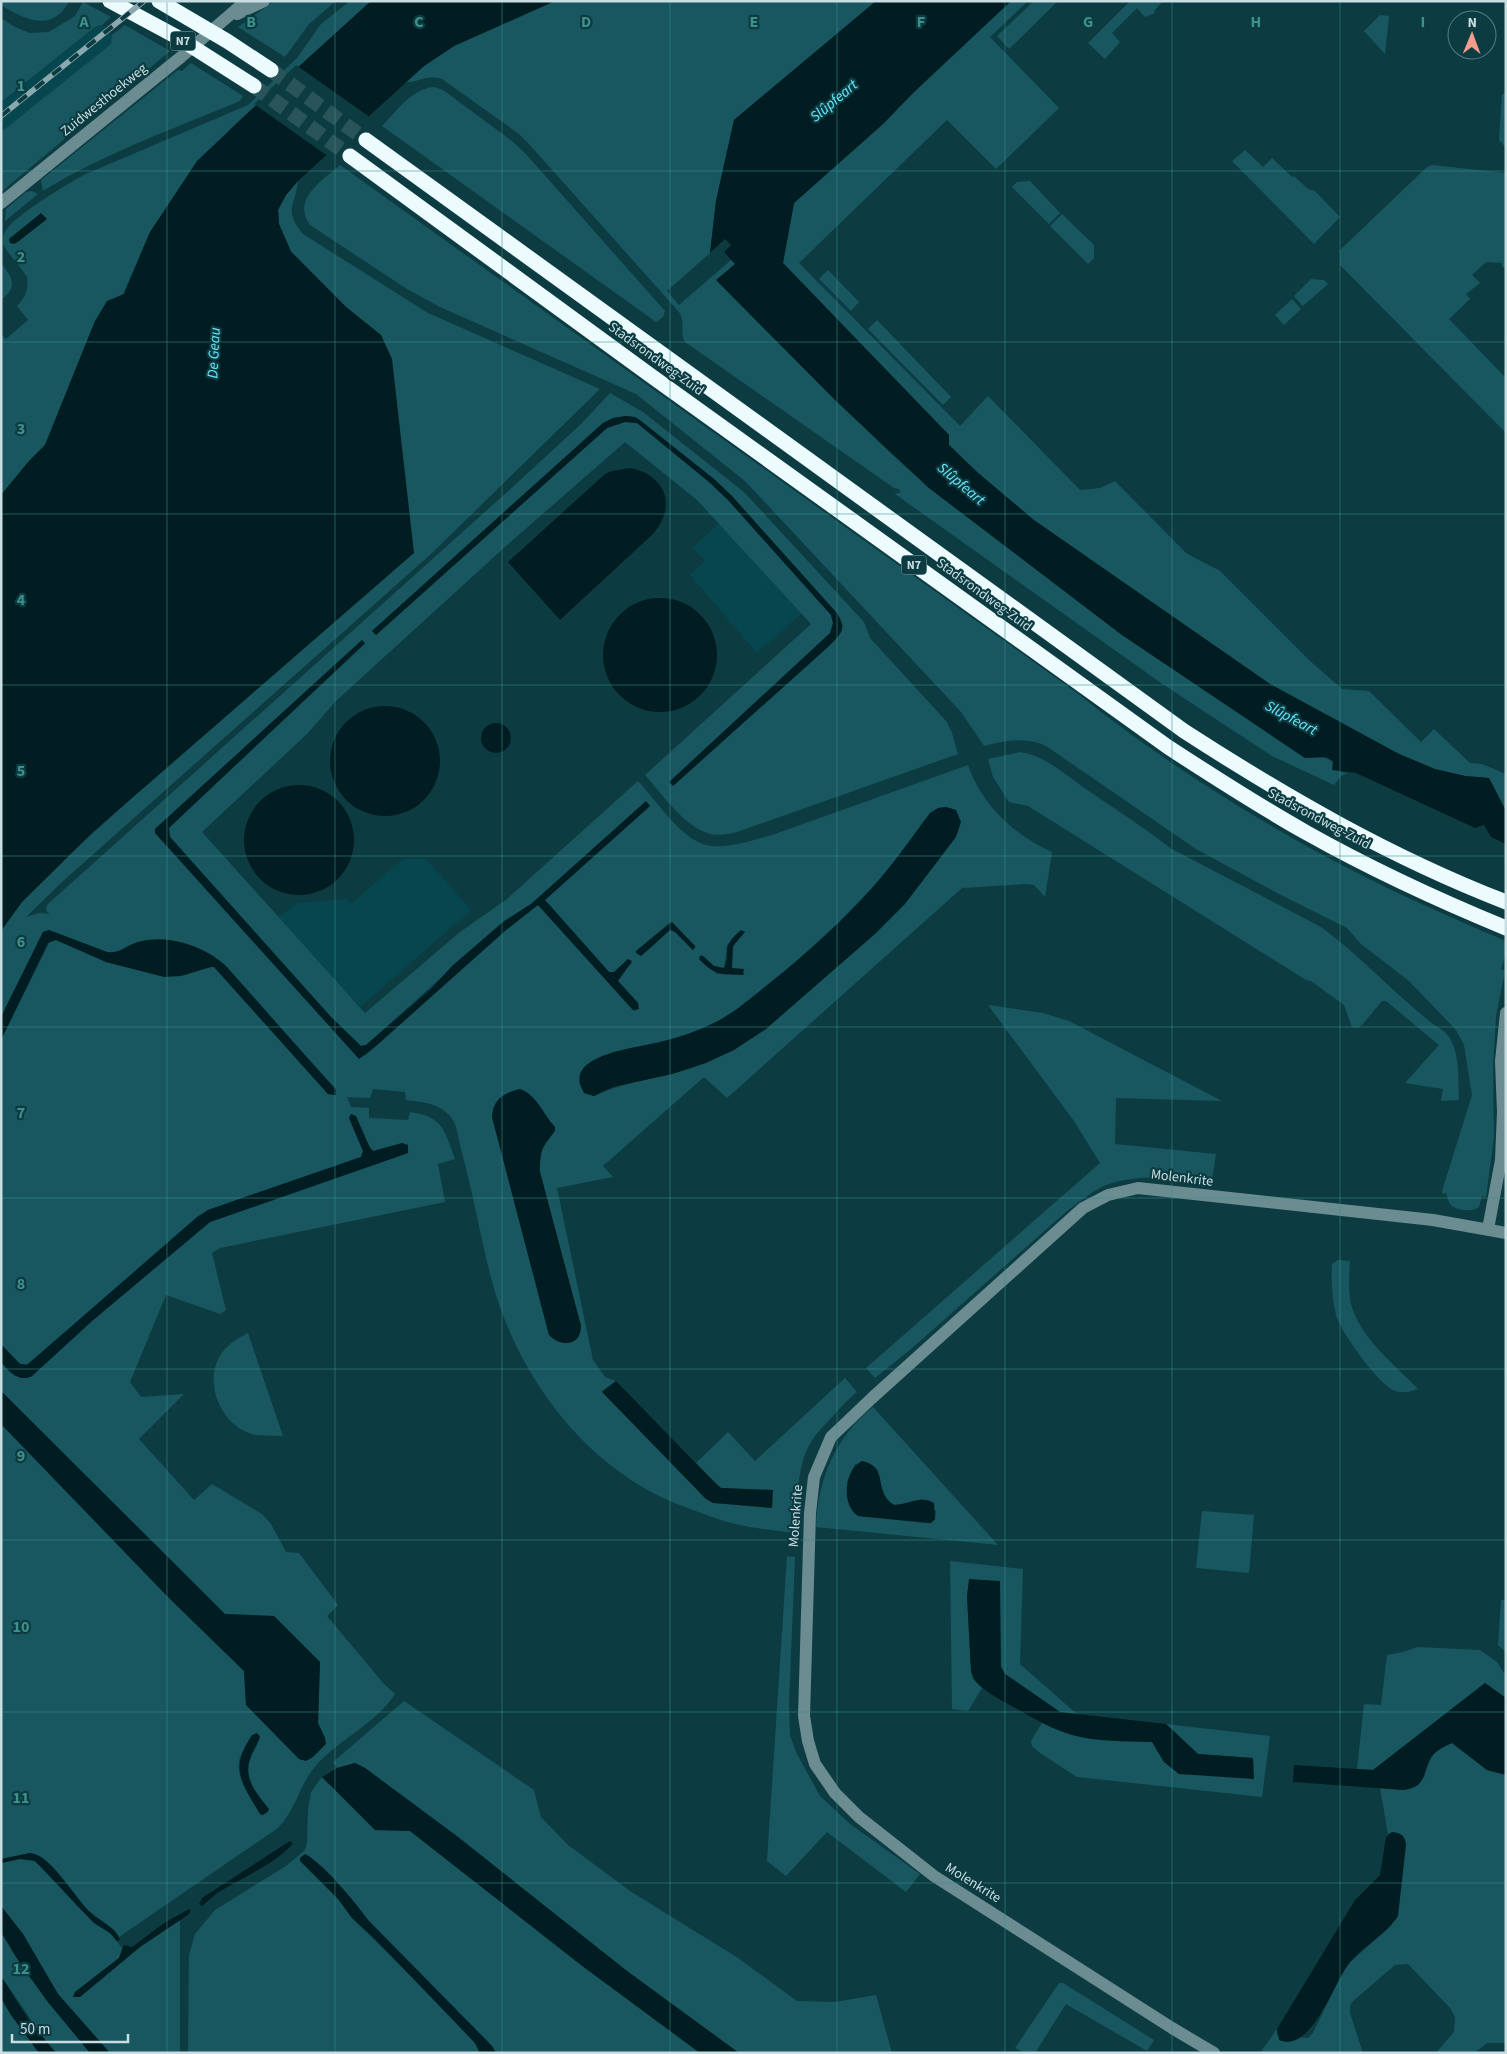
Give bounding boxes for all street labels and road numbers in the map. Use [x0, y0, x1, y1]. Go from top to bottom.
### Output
road number: N7 [170, 31, 196, 50]
street label: Zuidwesthoekweg [56, 59, 152, 141]
street label: Stadsrondweg-Zuid [604, 317, 708, 401]
street label: Stadsrondweg-Zuid [932, 553, 1036, 637]
road number: N7 [902, 556, 926, 574]
street label: Stadsrondweg-Zuid [1264, 783, 1374, 855]
street label: Molenkrite [1150, 1164, 1214, 1192]
street label: Molenkrite [784, 1484, 808, 1548]
street label: Molenkrite [941, 1858, 1005, 1908]

